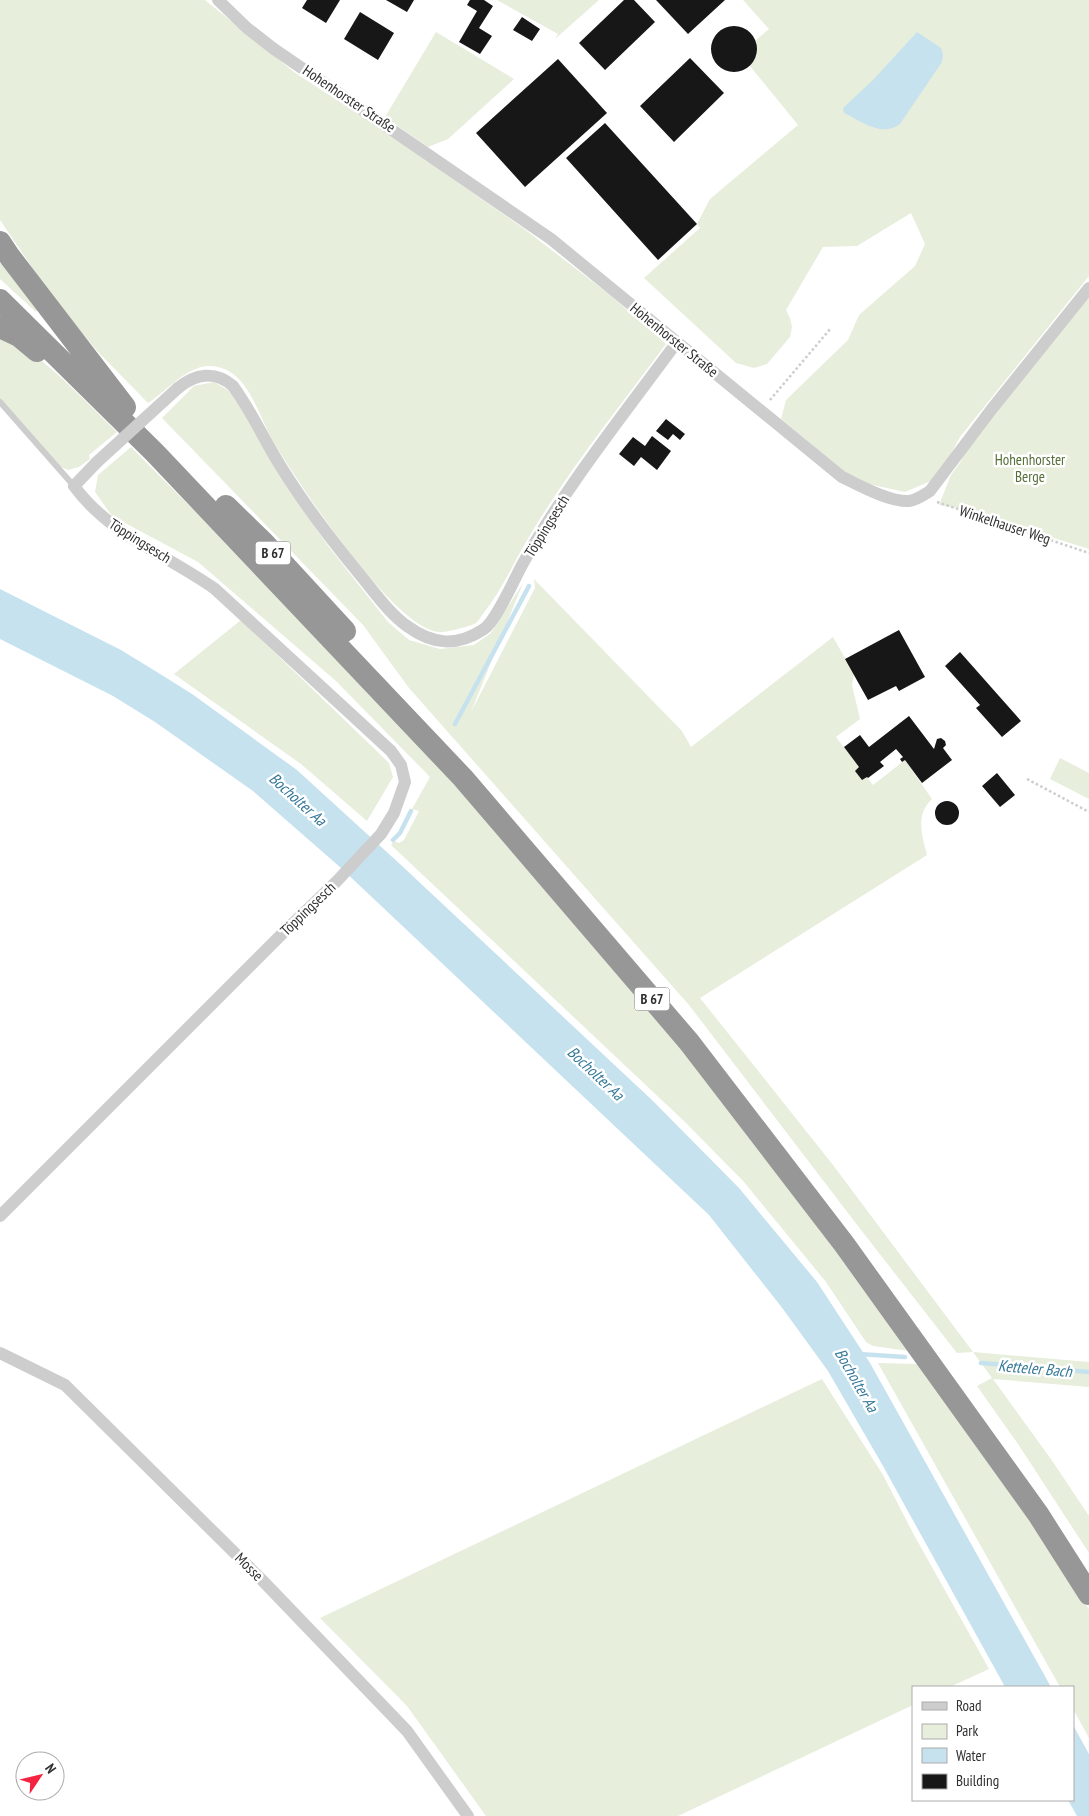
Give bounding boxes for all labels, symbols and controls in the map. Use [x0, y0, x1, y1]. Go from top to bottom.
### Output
street label: Hohenhorster Straße [299, 61, 399, 137]
street label: Hohenhorster Straße [626, 298, 722, 381]
park label: Hohenhorster Berge [995, 450, 1066, 486]
street label: Töppingsesch [520, 491, 573, 560]
street label: Winkelhauser Weg [957, 501, 1053, 548]
street label: Töppingsesch [106, 514, 175, 567]
road number: B 67 [256, 542, 290, 564]
water label: Bocholter Aa [265, 768, 332, 831]
street label: Töppingsesch [276, 878, 339, 940]
road number: B 67 [634, 988, 670, 1011]
water label: Bocholter Aa [564, 1042, 630, 1105]
water label: Bocholter Aa [831, 1345, 884, 1417]
water label: Ketteler Bach [997, 1355, 1074, 1381]
street label: Mosse [231, 1548, 268, 1585]
legend [912, 1686, 1074, 1801]
text: Road [956, 1696, 982, 1715]
text: Park [956, 1721, 978, 1740]
text: Water [956, 1746, 987, 1765]
north arrow [15, 1751, 65, 1801]
text: N [41, 1760, 60, 1777]
text: Building [956, 1771, 999, 1790]

